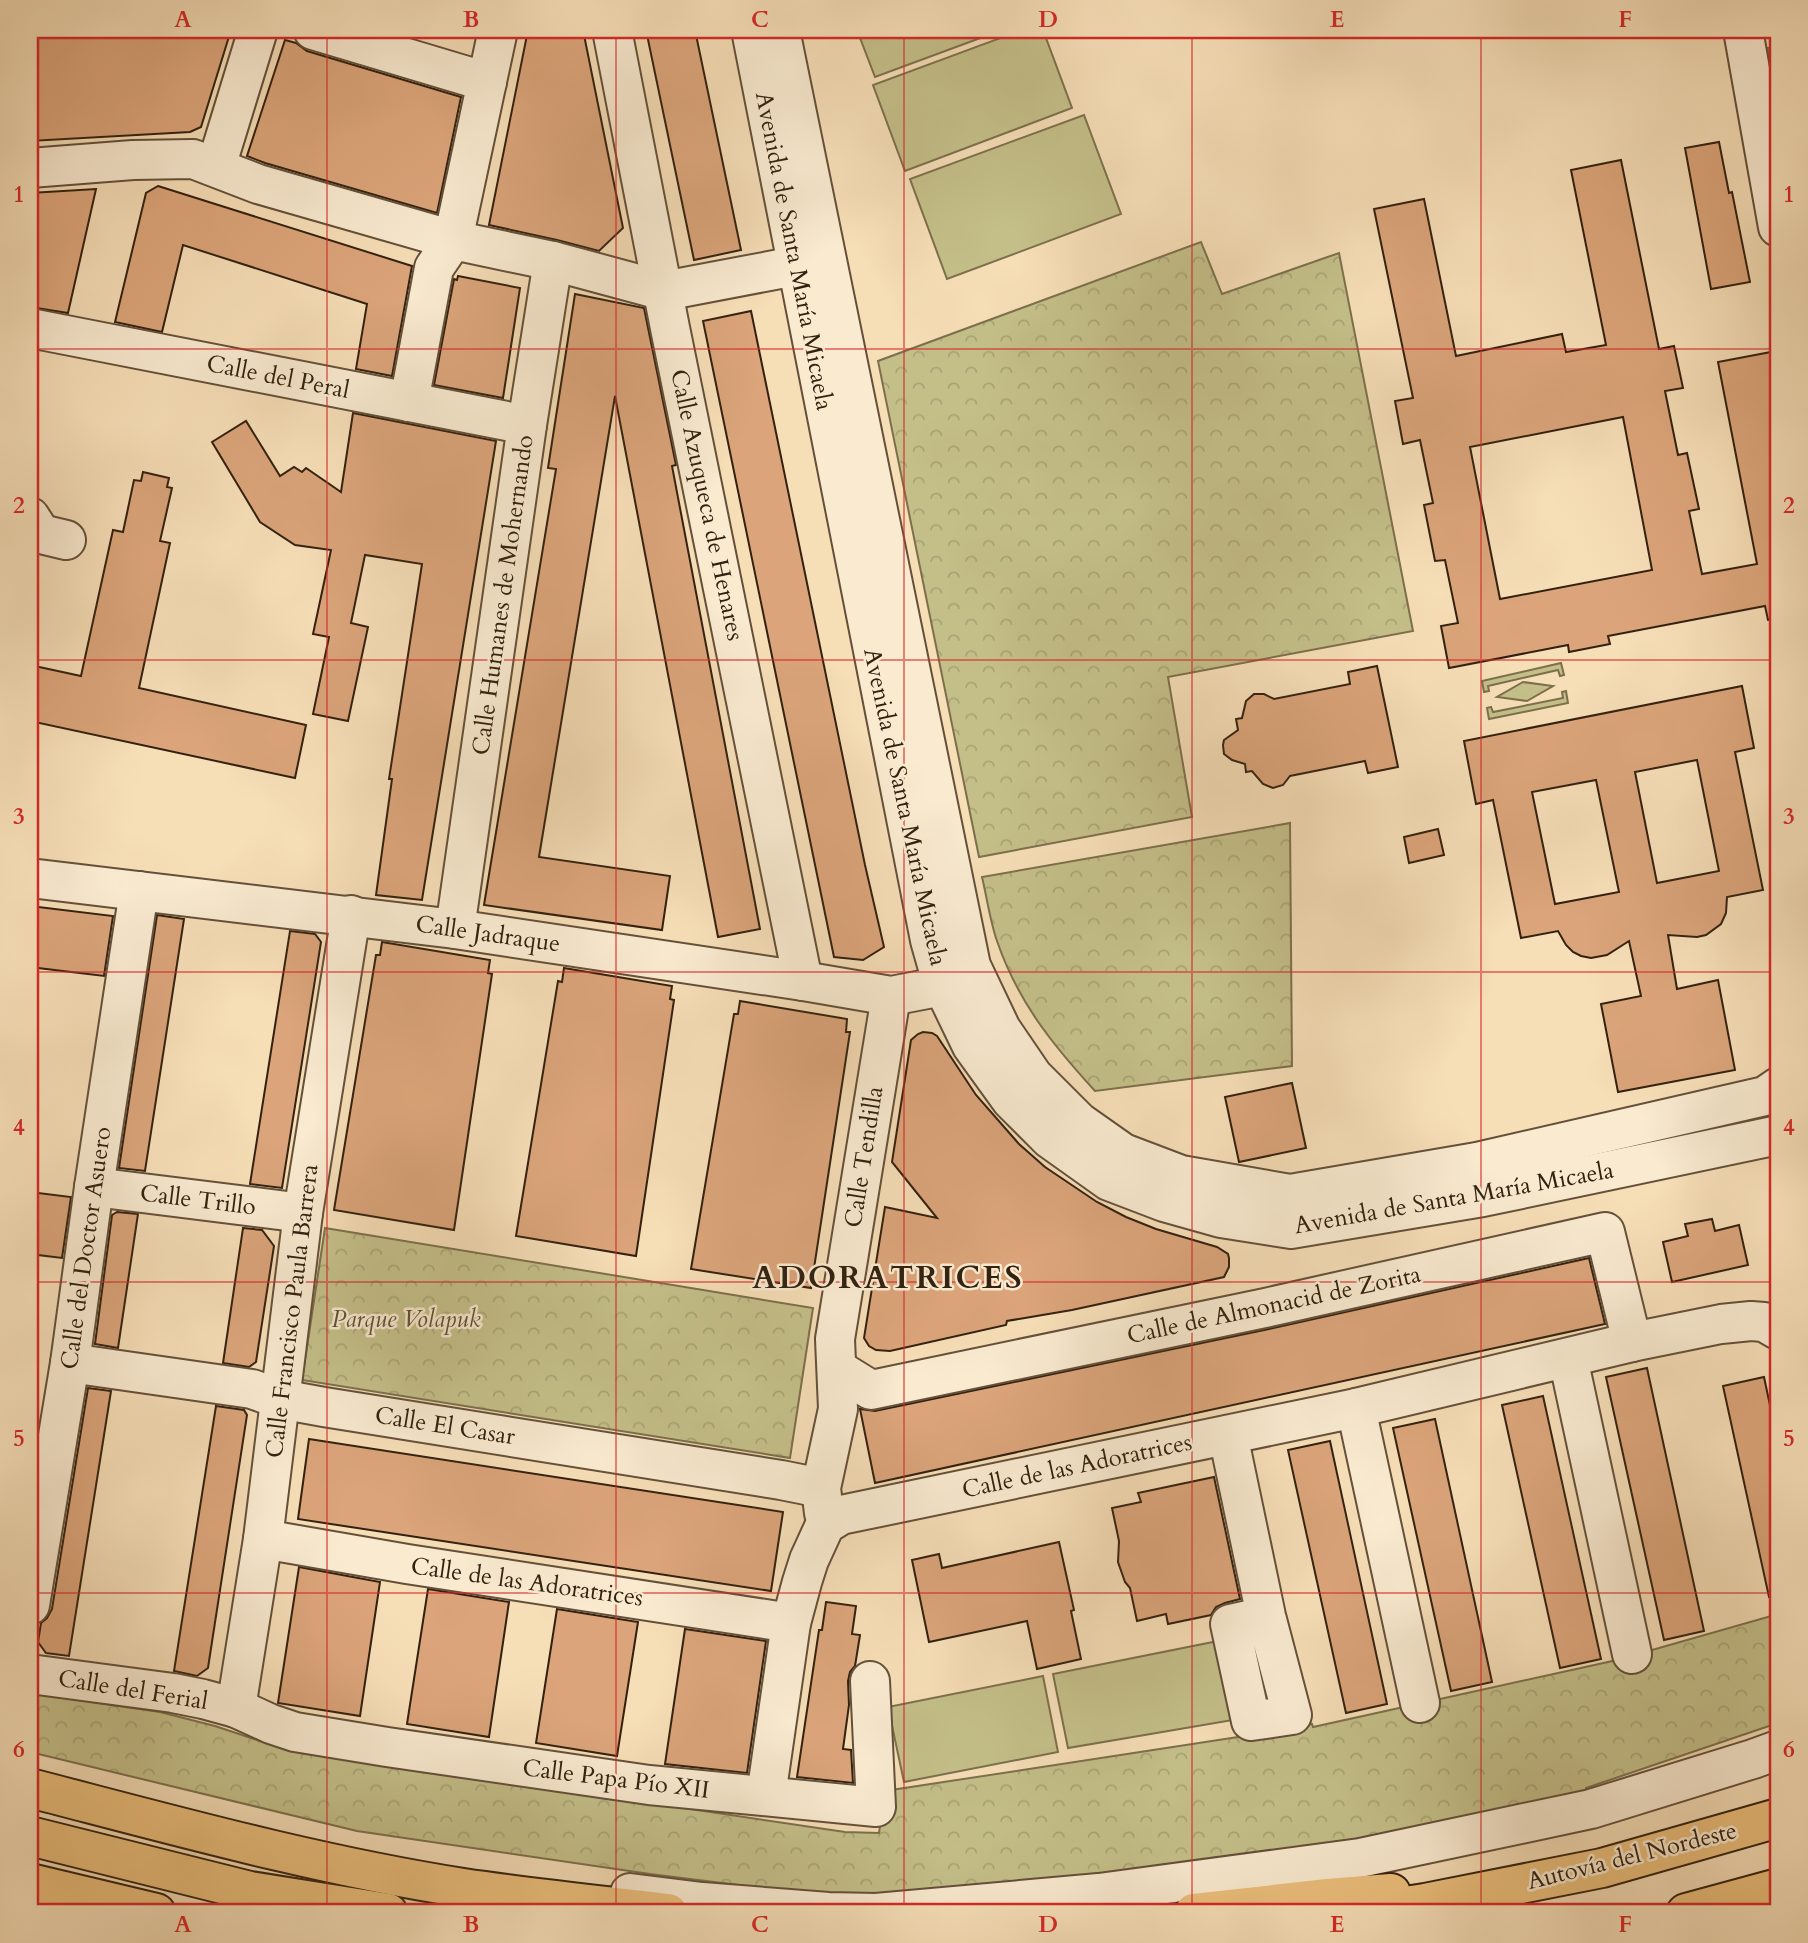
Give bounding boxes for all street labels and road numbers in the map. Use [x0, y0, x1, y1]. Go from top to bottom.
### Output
street label: Avenida de Santa María Micaela [747, 89, 841, 414]
street label: Calle del Peral [204, 347, 352, 407]
street label: Calle Azuqueca de Henares [662, 366, 752, 644]
street label: Calle Humanes de Mohernando [464, 433, 542, 757]
street label: Avenida de Santa María Micaela [855, 645, 955, 969]
street label: Calle Jadraque [414, 908, 562, 960]
street label: Calle Tendilla [837, 1083, 892, 1230]
street label: Calle del Doctor Asuero [53, 1125, 119, 1371]
street label: Avenida de Santa María Micaela [1292, 1154, 1617, 1242]
street label: Calle Francisco Paula Barrera [258, 1162, 326, 1460]
street label: Calle Trillo [138, 1177, 258, 1223]
street label: Calle de Almonacid de Zorita [1124, 1258, 1424, 1352]
street label: Calle El Casar [373, 1399, 518, 1453]
street label: Calle de las Adoratrices [959, 1426, 1195, 1506]
street label: Calle de las Adoratrices [409, 1549, 645, 1615]
street label: Calle del Ferial [56, 1662, 210, 1718]
street label: Calle Papa Pío XII [521, 1751, 711, 1807]
street label: Autovía del Nordeste [1524, 1814, 1740, 1898]

